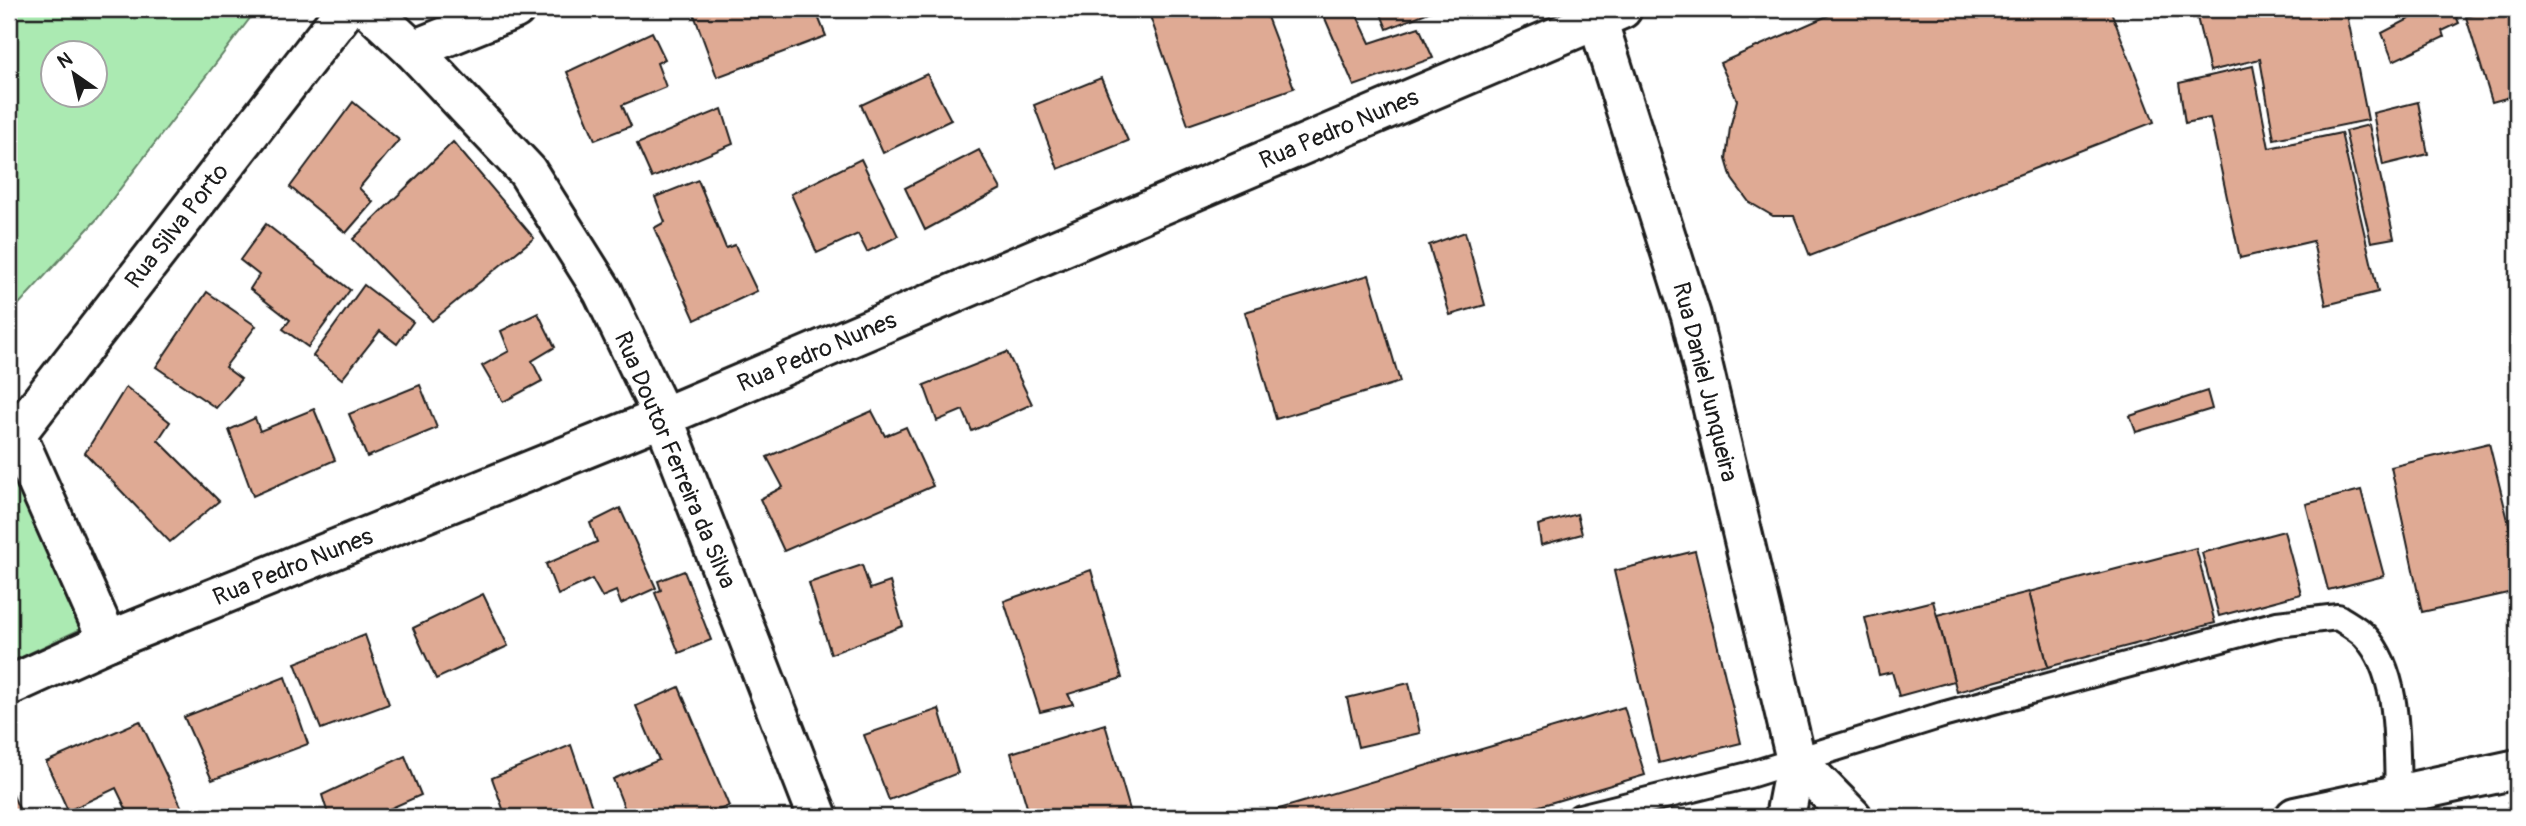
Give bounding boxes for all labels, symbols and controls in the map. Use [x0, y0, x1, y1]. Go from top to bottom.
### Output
north arrow [38, 38, 108, 108]
text: N [53, 47, 77, 74]
street label: Rua Pedro Nunes [1255, 82, 1423, 176]
street label: Rua Silva Porto [119, 158, 235, 294]
street label: Rua Daniel Junqueira [1666, 279, 1744, 485]
street label: Rua Pedro Nunes [733, 305, 901, 399]
street label: Rua Doutor Ferreira da Silva [608, 327, 742, 593]
street label: Rua Pedro Nunes [209, 522, 377, 612]

